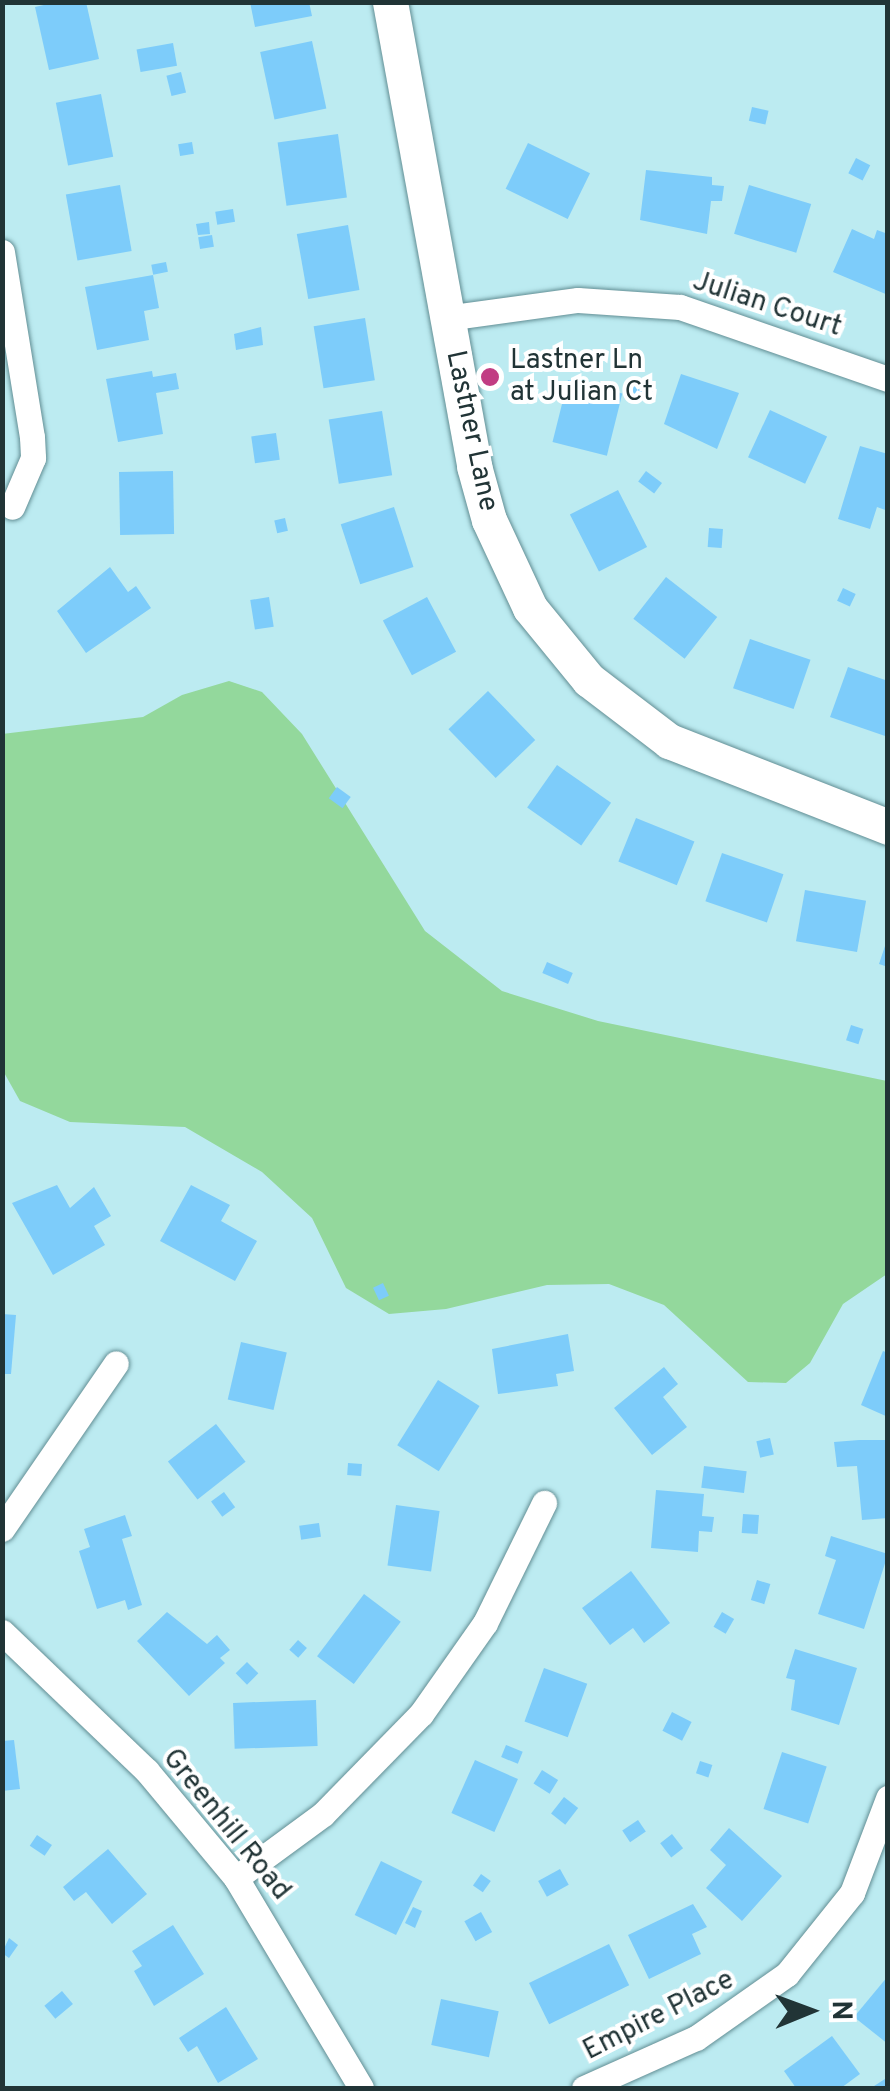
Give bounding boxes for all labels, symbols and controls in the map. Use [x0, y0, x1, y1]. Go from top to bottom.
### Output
street label: Julian Court [688, 265, 846, 345]
place label: Lastner Ln at Julian Ct [510, 344, 653, 410]
street label: Lastner Lane [438, 347, 504, 515]
marker: Lastner Ln at Julian Ct [479, 366, 501, 388]
street label: Greenhill Road [155, 1743, 297, 1907]
north arrow [760, 1961, 860, 2061]
street label: Empire Place [578, 1964, 740, 2068]
text: N [822, 2000, 858, 2021]

